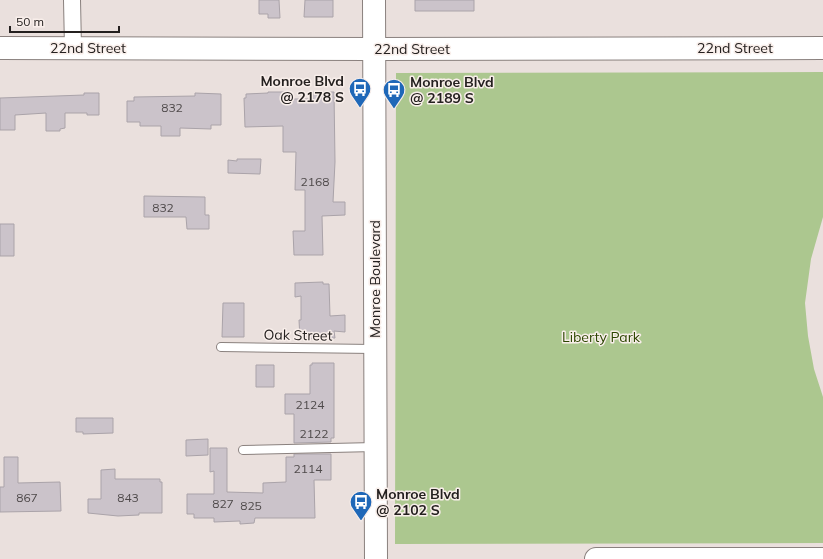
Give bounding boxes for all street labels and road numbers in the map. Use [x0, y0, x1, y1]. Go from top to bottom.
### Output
street label: 22nd Street [50, 39, 126, 57]
street label: 22nd Street [697, 39, 773, 57]
street label: 22nd Street [374, 40, 450, 58]
street label: Monroe Boulevard [366, 220, 384, 338]
street label: Oak Street [263, 325, 333, 345]

